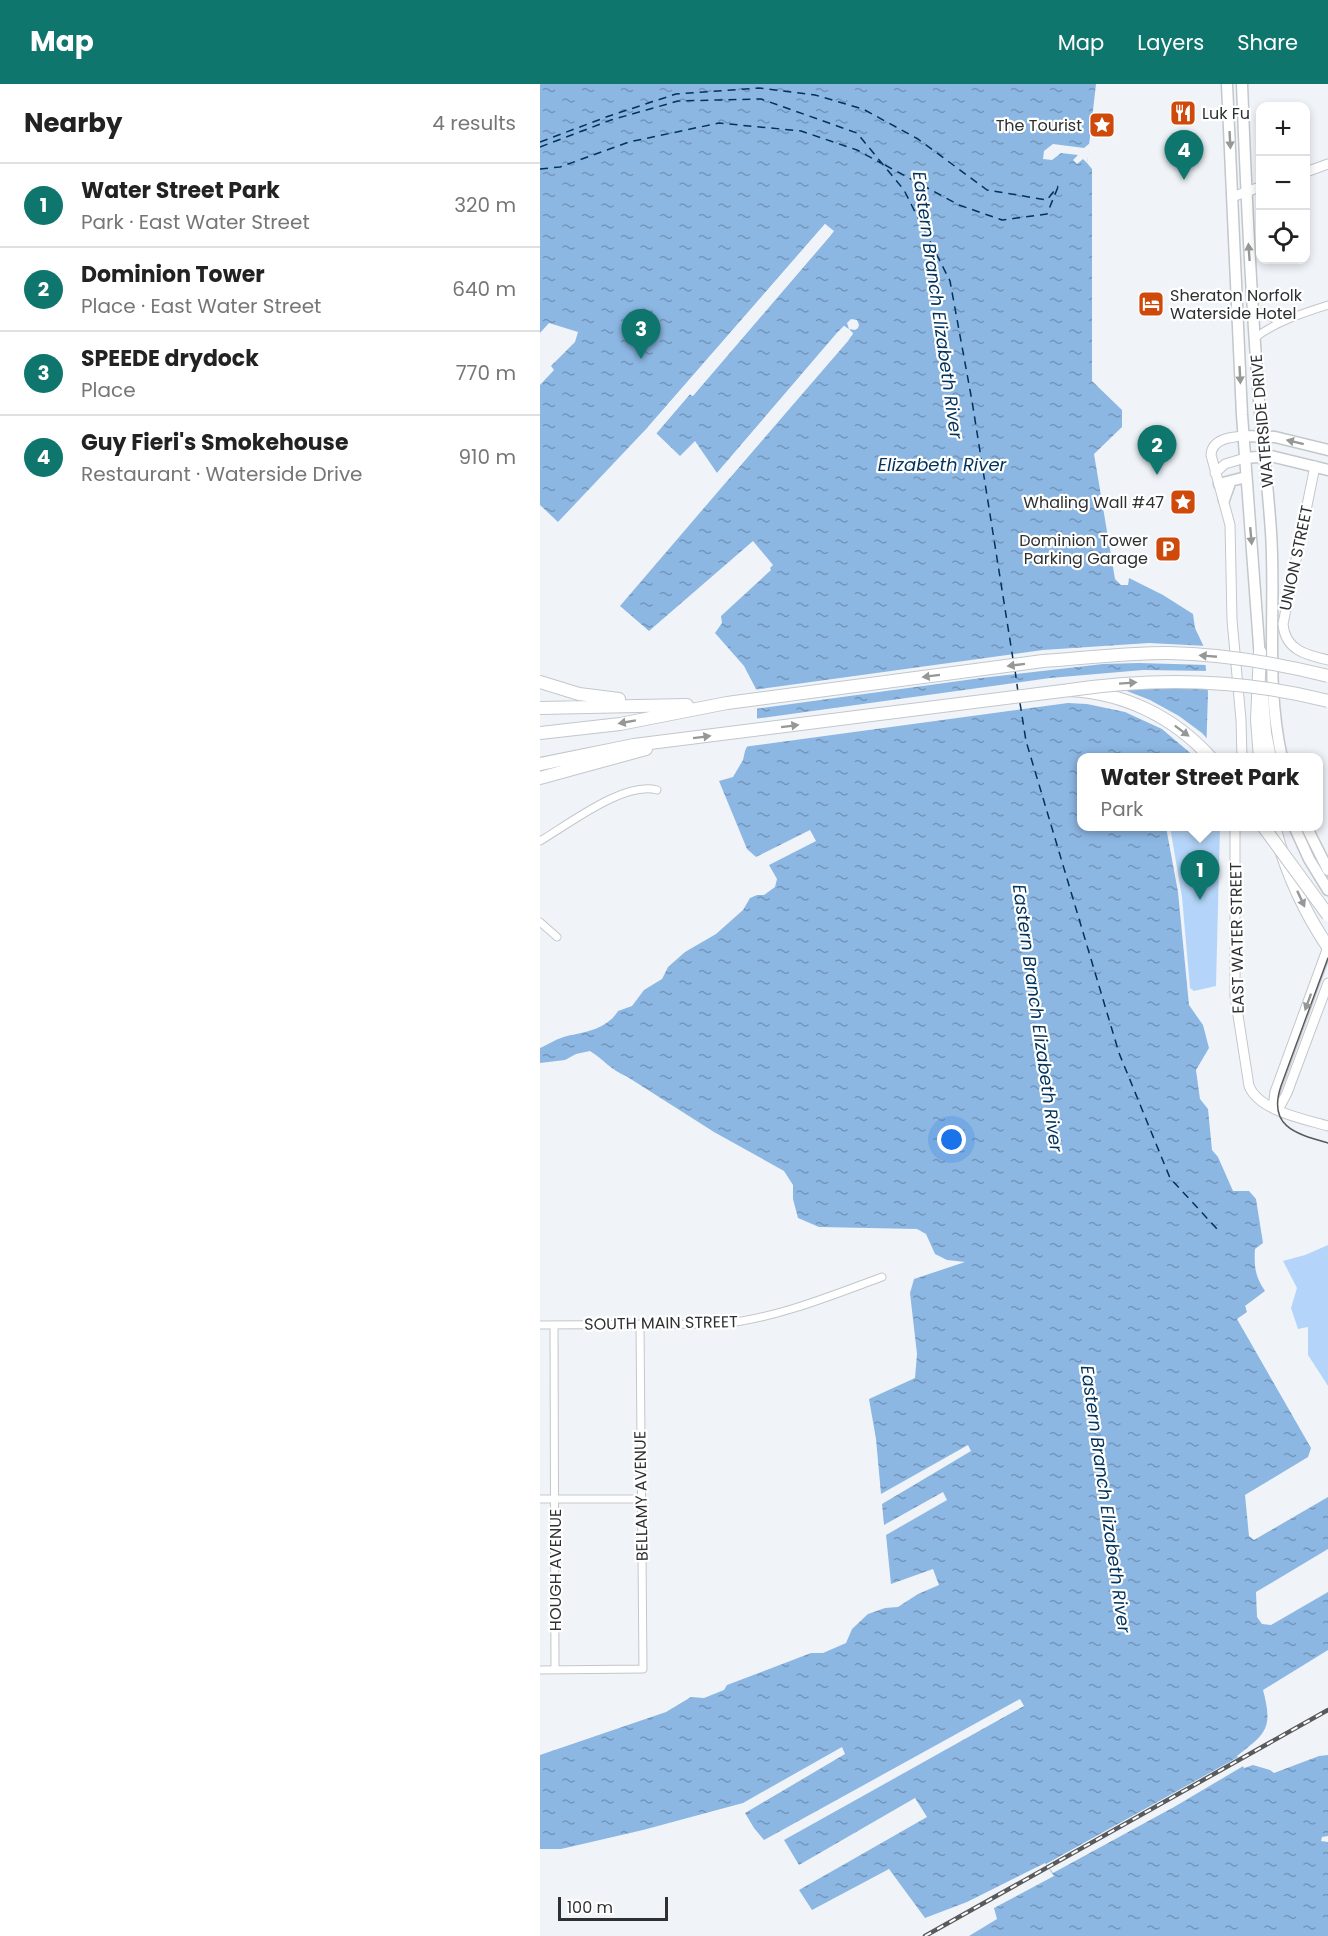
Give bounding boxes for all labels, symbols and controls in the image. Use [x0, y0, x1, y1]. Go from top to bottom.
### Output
text: Map [30, 22, 94, 61]
text: Map [1058, 28, 1104, 57]
text: Layers [1137, 28, 1204, 57]
text: Share [1237, 28, 1298, 57]
restaurant icon: Luk Fu [1168, 98, 1198, 128]
place label: Luk Fu [1202, 102, 1250, 125]
map controls [1256, 102, 1310, 264]
button: + [1256, 102, 1310, 156]
text: Nearby [24, 105, 122, 141]
text: 4 results [432, 109, 516, 137]
place icon: The Tourist [1087, 110, 1117, 140]
place label: The Tourist [996, 114, 1082, 137]
pin: 4 [1164, 130, 1204, 180]
one-way arrow [1225, 131, 1234, 150]
button: − [1256, 156, 1310, 210]
water label: Eastern Branch Elizabeth River [907, 170, 969, 442]
text: Water Street Park [81, 175, 280, 206]
text: 1 [40, 191, 47, 219]
text: 320 m [454, 191, 516, 219]
text: Park · East Water Street [81, 208, 310, 236]
button: locate [1256, 210, 1310, 264]
one-way arrow [1245, 242, 1254, 261]
text: Dominion Tower [81, 259, 265, 290]
text: 2 [38, 275, 49, 303]
text: 640 m [452, 275, 516, 303]
place label: Sheraton Norfolk Waterside Hotel [1170, 284, 1303, 325]
hotel icon: Sheraton Norfolk Waterside Hotel [1136, 289, 1166, 319]
text: Place · East Water Street [81, 292, 321, 320]
pin: 3 [622, 310, 660, 359]
text: SPEEDE drydock [81, 343, 259, 374]
street label: WATERSIDE DRIVE [1245, 353, 1279, 489]
text: 3 [37, 359, 50, 387]
text: 770 m [456, 359, 516, 387]
one-way arrow [1235, 365, 1244, 384]
text: Place [81, 376, 136, 404]
pin: 2 [1138, 426, 1176, 475]
text: Guy Fieri's Smokehouse [81, 427, 348, 458]
one-way arrow [1286, 436, 1304, 446]
text: 4 [37, 443, 50, 471]
text: 910 m [459, 443, 516, 471]
water label: Elizabeth River [878, 452, 1008, 477]
text: Restaurant · Waterside Drive [81, 460, 363, 488]
place icon: Whaling Wall #47 [1168, 487, 1198, 517]
place label: Whaling Wall #47 [1023, 491, 1164, 514]
street label: UNION STREET [1274, 503, 1318, 613]
one-way arrow [1246, 526, 1256, 545]
place label: Dominion Tower Parking Garage [1019, 529, 1148, 570]
parking icon: Dominion Tower Parking Garage [1153, 534, 1183, 564]
one-way arrow [1199, 651, 1218, 661]
one-way arrow [1006, 660, 1025, 669]
one-way arrow [921, 671, 940, 681]
one-way arrow [1119, 678, 1138, 687]
one-way arrow [618, 718, 637, 727]
one-way arrow [781, 722, 800, 731]
one-way arrow [1174, 725, 1190, 737]
one-way arrow [692, 733, 711, 742]
popup [1077, 753, 1323, 831]
text: Water Street Park [1101, 762, 1299, 793]
text: Park [1101, 795, 1143, 823]
pin: 1 [1180, 850, 1220, 900]
street label: EAST WATER STREET [1224, 862, 1250, 1014]
water label: Eastern Branch Elizabeth River [1007, 883, 1069, 1155]
one-way arrow [1296, 891, 1305, 908]
one-way arrow [1302, 993, 1312, 1011]
your location [937, 1125, 966, 1154]
street label: SOUTH MAIN STREET [584, 1310, 738, 1336]
water label: Eastern Branch Elizabeth River [1075, 1364, 1137, 1636]
street label: BELLAMY AVENUE [628, 1431, 654, 1561]
street label: HOUGH AVENUE [544, 1509, 567, 1631]
scale bar [558, 1894, 668, 1922]
text: 100 m [567, 1896, 613, 1919]

